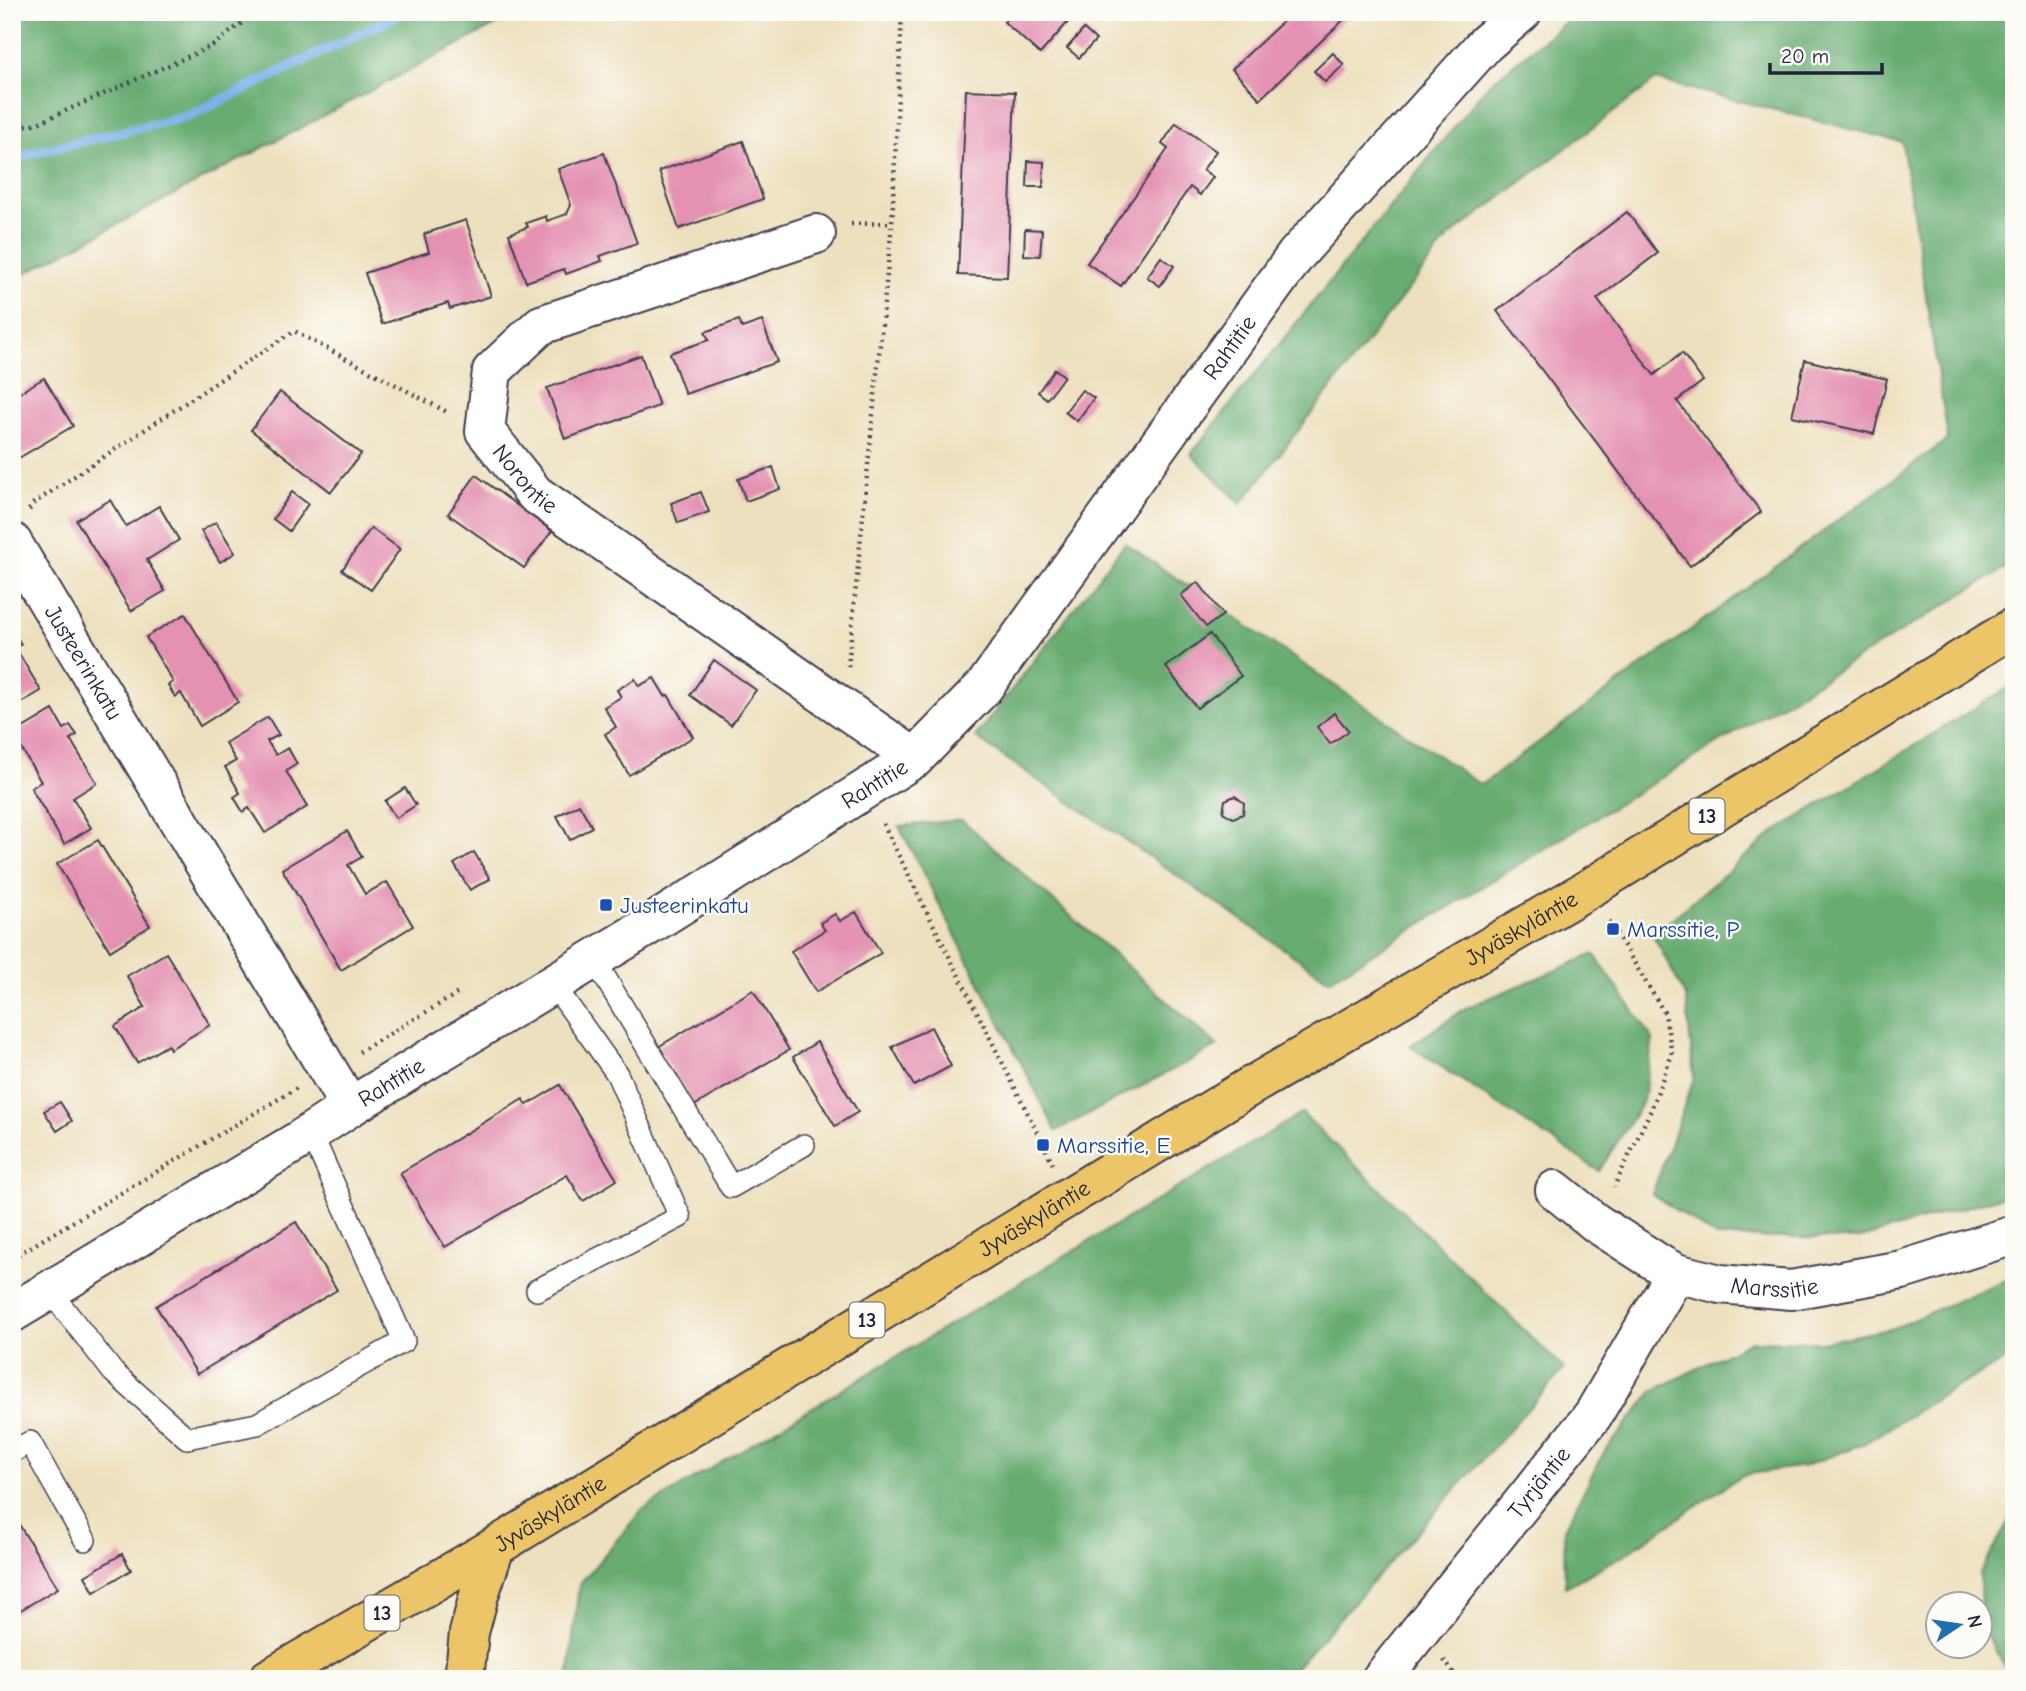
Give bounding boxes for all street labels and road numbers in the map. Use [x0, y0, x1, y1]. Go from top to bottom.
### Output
street label: Rahtitie [1197, 310, 1262, 385]
street label: Norontie [487, 439, 562, 519]
street label: Justeerinkatu [39, 600, 128, 725]
street label: Rahtitie [837, 753, 913, 815]
road number: 13 [1690, 798, 1724, 834]
street label: Jyväskyläntie [1460, 885, 1583, 972]
street label: Rahtitie [353, 1052, 430, 1113]
street label: Jyväskyläntie [974, 1174, 1095, 1263]
street label: Marssitie [1729, 1272, 1820, 1304]
road number: 13 [850, 1302, 884, 1338]
street label: Tyrjäntie [1502, 1441, 1576, 1524]
street label: Jyväskyläntie [490, 1470, 611, 1558]
road number: 13 [364, 1596, 400, 1630]

